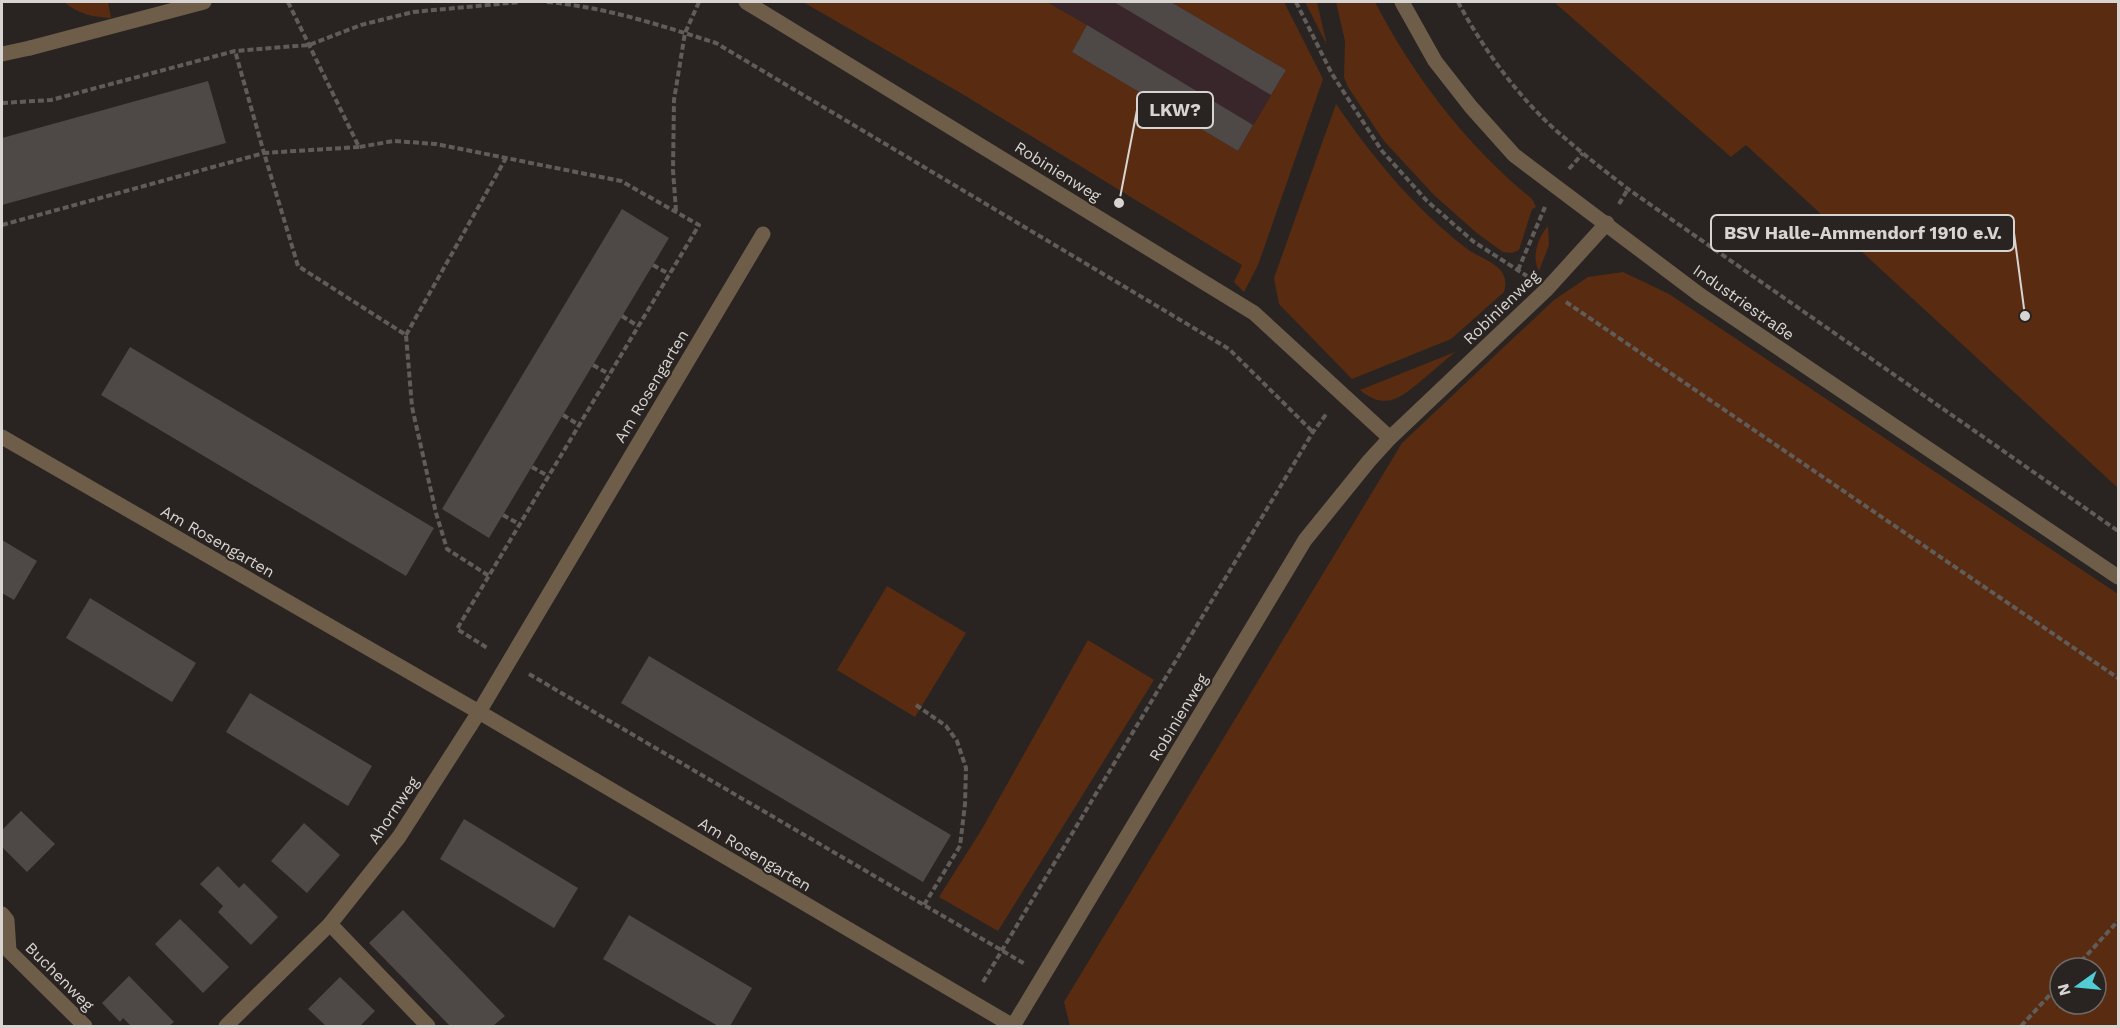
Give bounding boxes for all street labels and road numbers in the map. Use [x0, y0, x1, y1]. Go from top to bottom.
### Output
street label: Robinienweg [1011, 137, 1105, 206]
street label: Industriestraße [1689, 260, 1798, 344]
street label: Robinienweg [1459, 266, 1544, 348]
street label: Am Rosengarten [610, 326, 693, 446]
street label: Am Rosengarten [157, 501, 278, 582]
street label: Robinienweg [1145, 670, 1212, 764]
street label: Ahornweg [364, 773, 423, 848]
street label: Am Rosengarten [695, 813, 815, 896]
street label: Buchenweg [21, 938, 98, 1015]

